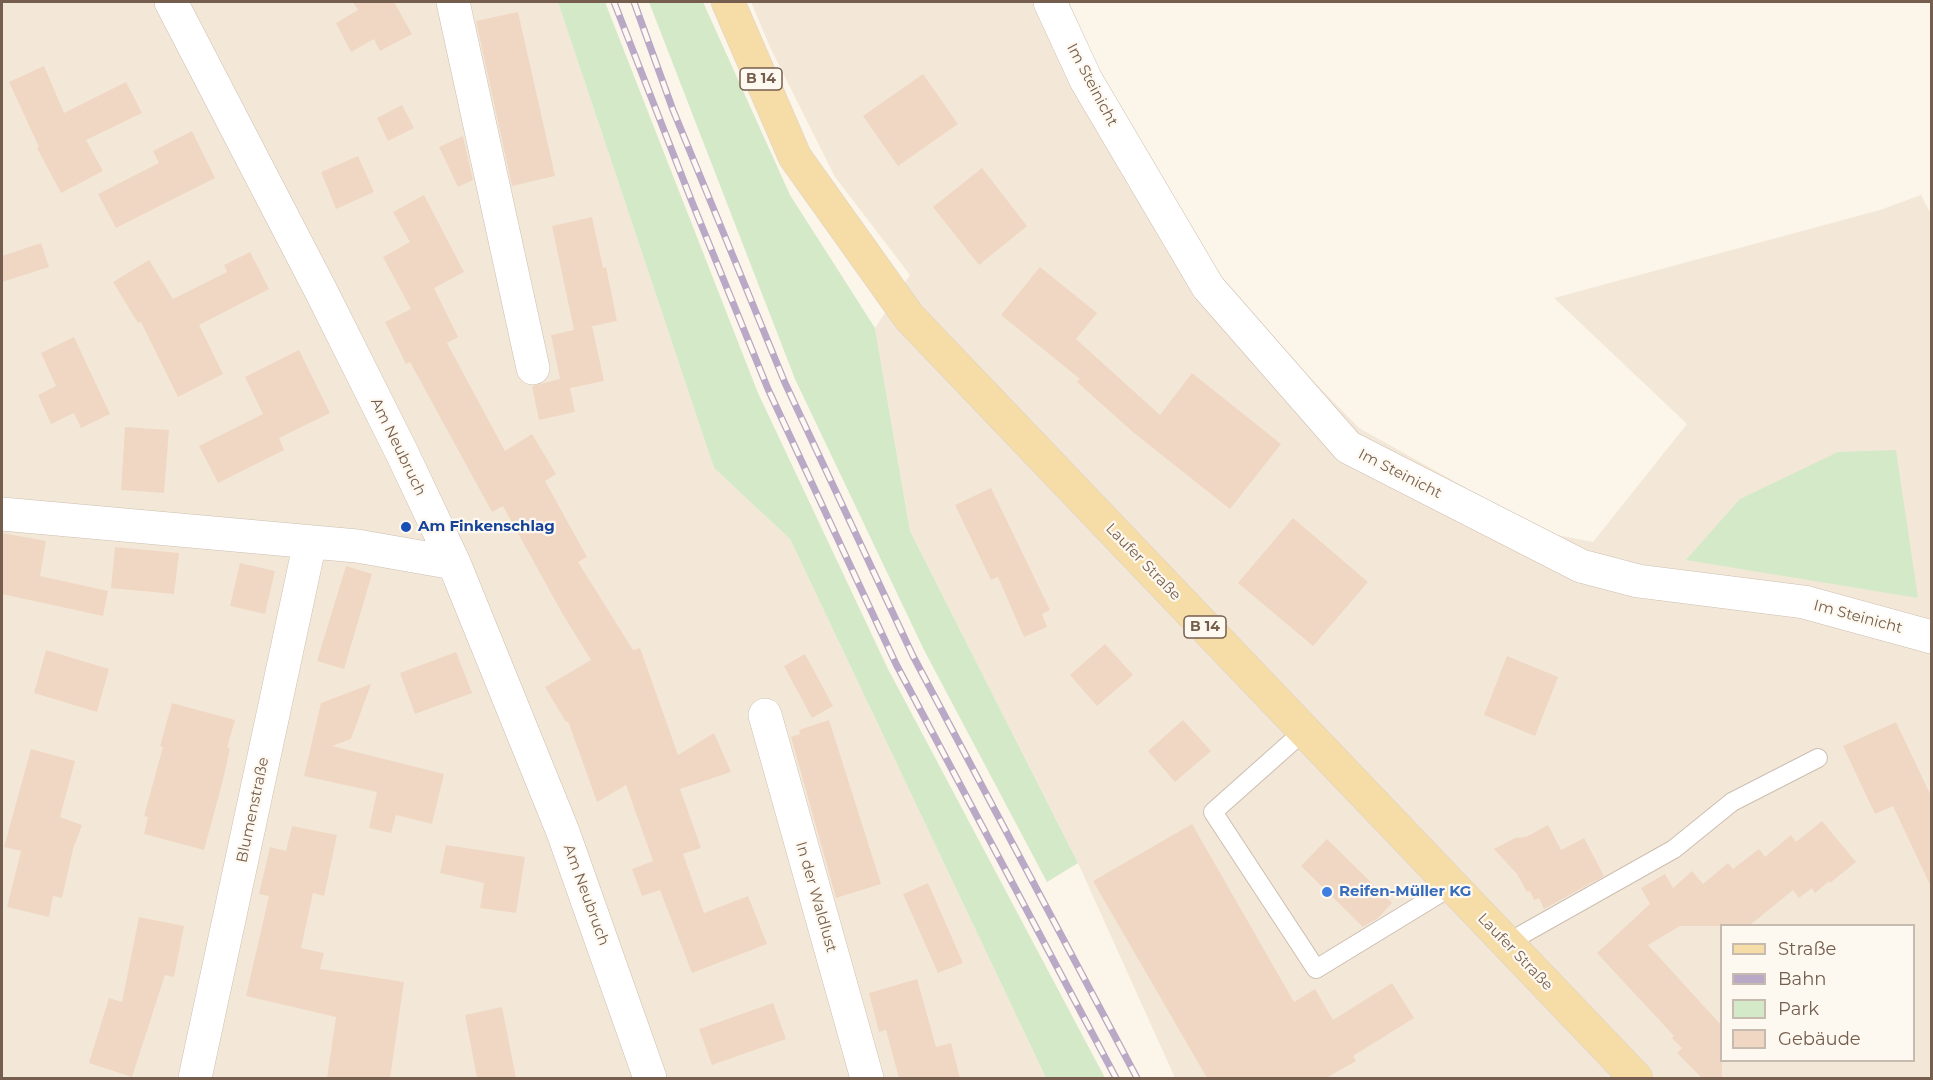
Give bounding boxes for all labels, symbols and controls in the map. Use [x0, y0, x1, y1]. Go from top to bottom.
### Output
street label: Im Steinicht [1063, 40, 1121, 130]
road number: B 14 [740, 68, 782, 90]
street label: Am Neubruch [367, 395, 429, 499]
street label: Im Steinicht [1355, 445, 1445, 503]
place label: Am Finkenschlag [418, 518, 555, 536]
marker: Am Finkenschlag [399, 520, 413, 534]
street label: Laufer Straße [1102, 520, 1184, 604]
street label: Im Steinicht [1812, 596, 1904, 638]
road number: B 14 [1184, 616, 1226, 638]
street label: Blumenstraße [233, 756, 273, 864]
street label: In der Waldlust [792, 840, 840, 954]
street label: Am Neubruch [559, 842, 613, 948]
place label: Reifen-Müller KG [1339, 883, 1471, 901]
marker: Reifen-Müller KG [1320, 885, 1334, 899]
street label: Laufer Straße [1474, 910, 1556, 994]
legend [1720, 924, 1915, 1062]
text: Straße [1778, 938, 1836, 960]
text: Bahn [1778, 968, 1827, 990]
text: Park [1778, 998, 1819, 1020]
text: Gebäude [1778, 1028, 1861, 1050]

